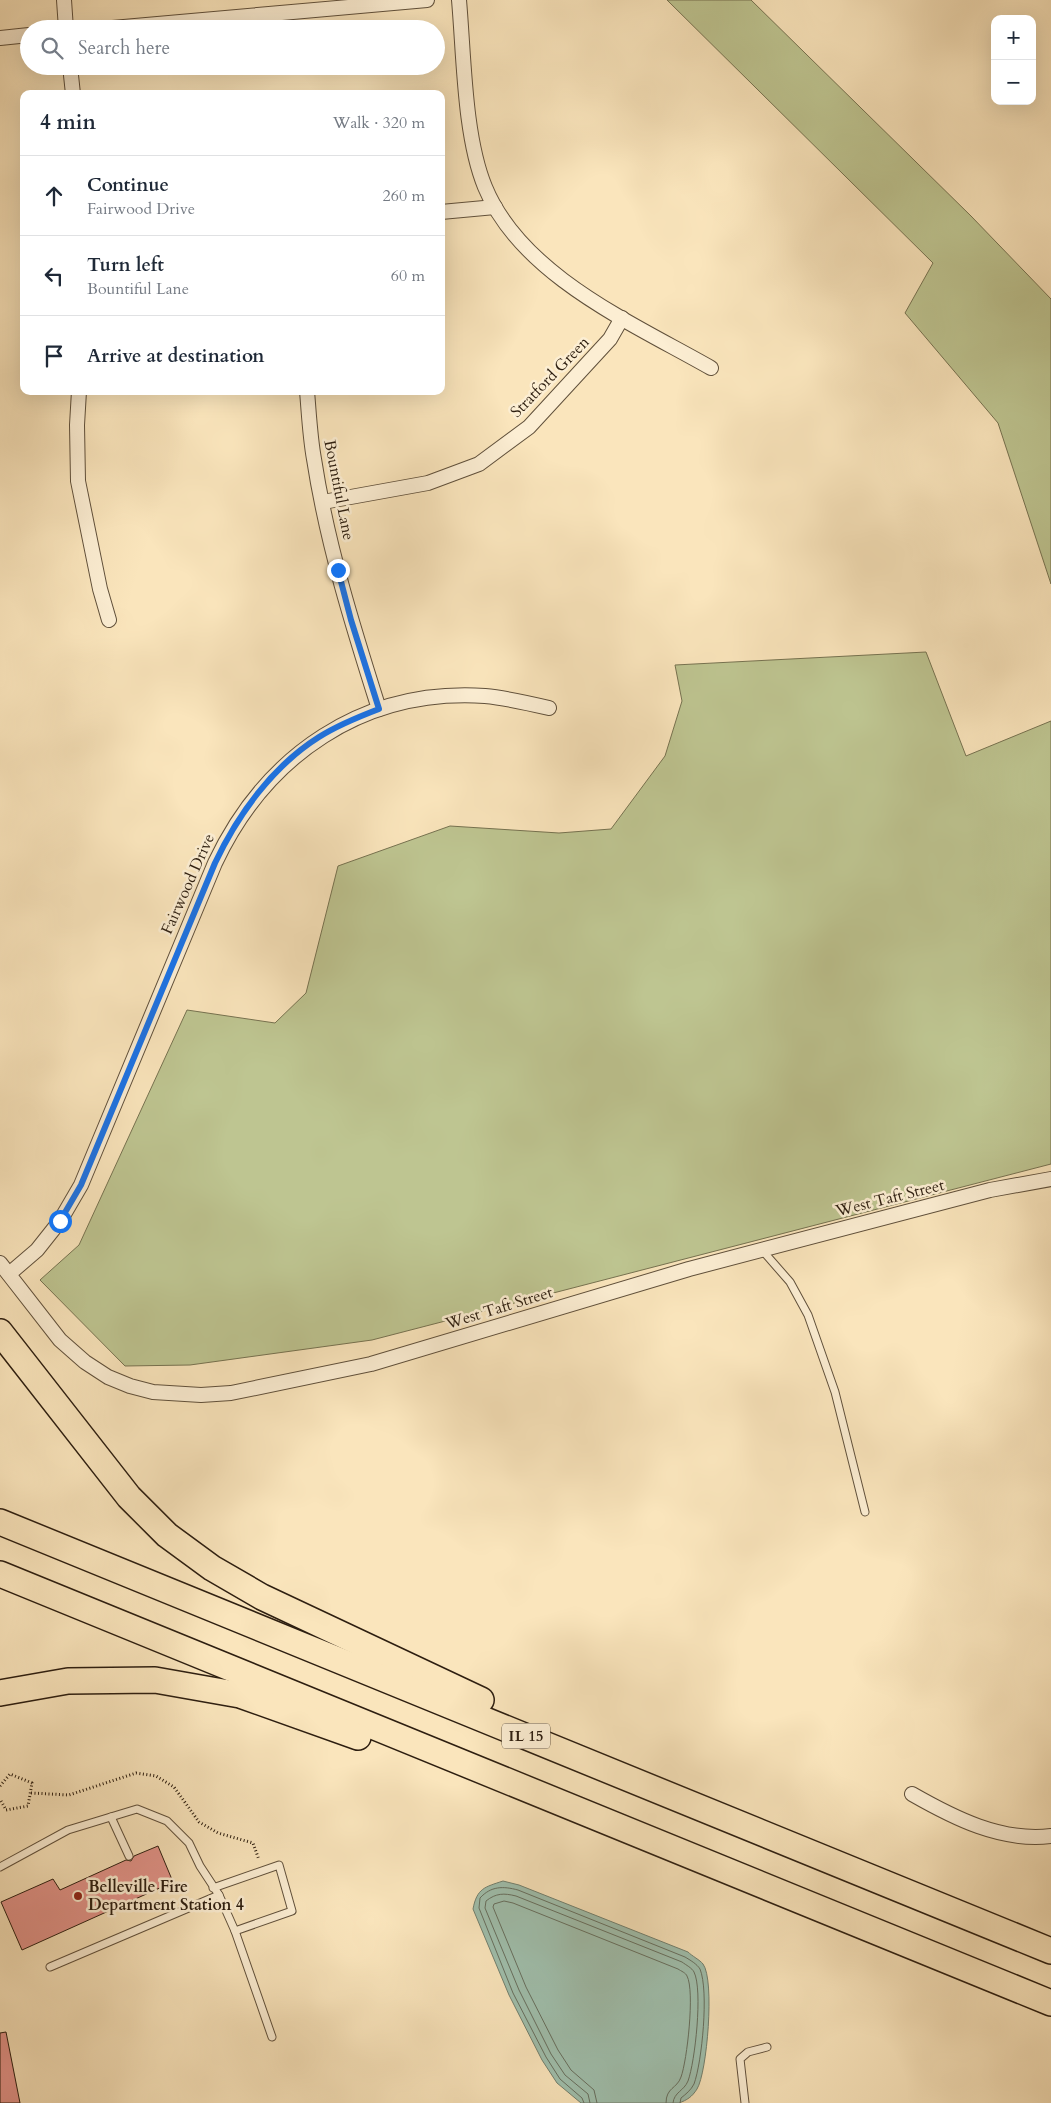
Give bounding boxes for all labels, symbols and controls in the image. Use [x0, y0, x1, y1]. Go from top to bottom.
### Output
map controls [991, 15, 1036, 105]
button: + [991, 15, 1036, 60]
search box [20, 20, 445, 75]
icon: search [38, 34, 66, 62]
text: Search here [78, 35, 170, 61]
button: − [991, 60, 1036, 105]
text: 4 min [40, 108, 96, 137]
text: Walk · 320 m [333, 112, 425, 134]
text: Continue [87, 172, 169, 198]
icon: ahead [40, 182, 68, 210]
text: 260 m [383, 185, 425, 207]
text: Fairwood Drive [87, 198, 195, 220]
text: Turn left [87, 252, 164, 278]
icon: left [40, 262, 68, 290]
text: 60 m [391, 265, 425, 287]
text: Bountiful Lane [87, 278, 189, 300]
street label: Stratford Green [506, 332, 594, 422]
icon: arrive [40, 342, 68, 370]
text: Arrive at destination [87, 343, 264, 369]
street label: Bountiful Lane [318, 438, 360, 542]
route end [327, 559, 350, 582]
street label: Fairwood Drive [156, 830, 220, 938]
street label: West Taft Street [833, 1174, 947, 1222]
route start [49, 1210, 72, 1233]
street label: West Taft Street [442, 1281, 555, 1335]
road number: IL 15 [502, 1724, 550, 1748]
place label: Belleville Fire Department Station 4 [88, 1876, 244, 1916]
marker: Belleville Fire Department Station 4 [72, 1890, 84, 1902]

